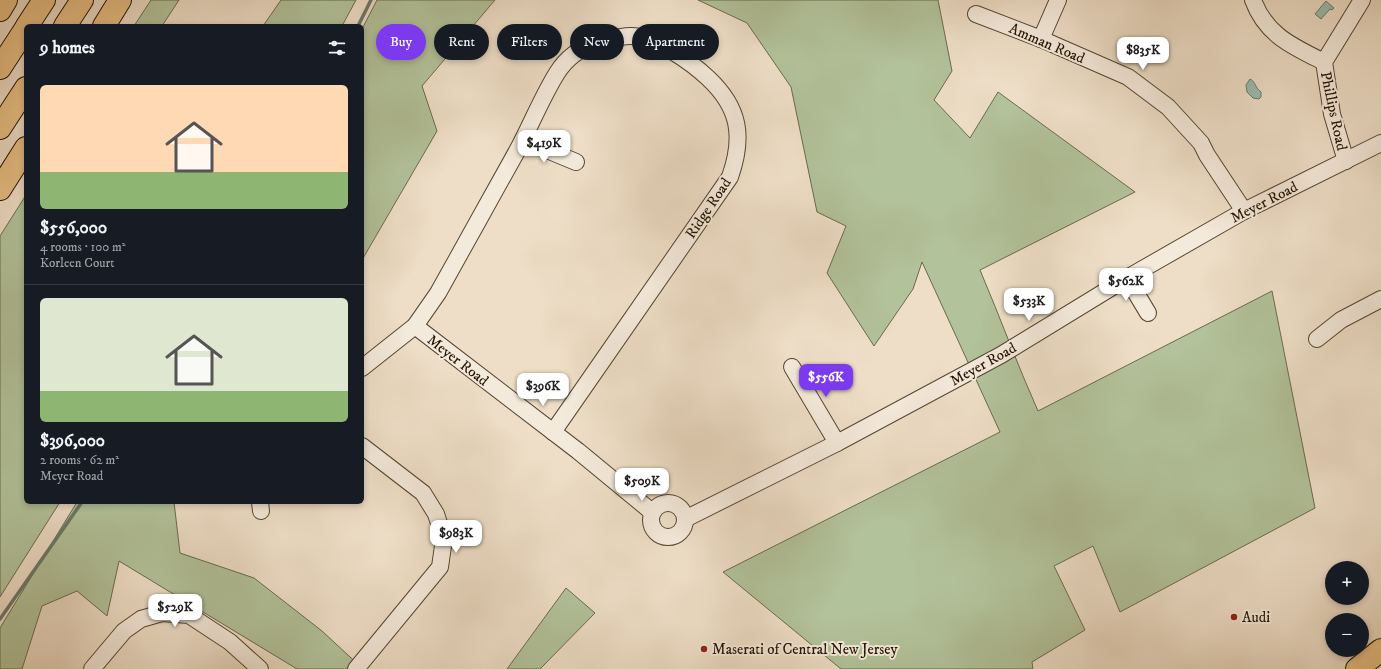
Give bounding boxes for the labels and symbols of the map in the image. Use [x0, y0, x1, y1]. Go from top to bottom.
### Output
street label: Amman Road [1006, 19, 1088, 68]
pin: $835K [1115, 37, 1171, 71]
street label: Phillips Road [1316, 70, 1351, 153]
pin: $419K [516, 130, 572, 164]
street label: Ridge Road [681, 174, 736, 242]
street label: Meyer Road [1227, 177, 1301, 227]
pin: $562K [1098, 268, 1154, 302]
pin: $533K [1001, 288, 1057, 322]
street label: Meyer Road [423, 330, 493, 391]
street label: Meyer Road [947, 338, 1020, 390]
pin: $556K [798, 364, 854, 398]
pin: $396K [515, 373, 571, 407]
pin: $509K [614, 468, 670, 502]
pin: $983K [428, 520, 484, 554]
pin: $529K [147, 594, 203, 628]
place label: Audi [1242, 608, 1270, 627]
marker: Audi [1229, 612, 1239, 622]
place label: Maserati of Central New Jersey [712, 640, 899, 659]
marker: Maserati of Central New Jersey [699, 644, 709, 654]

